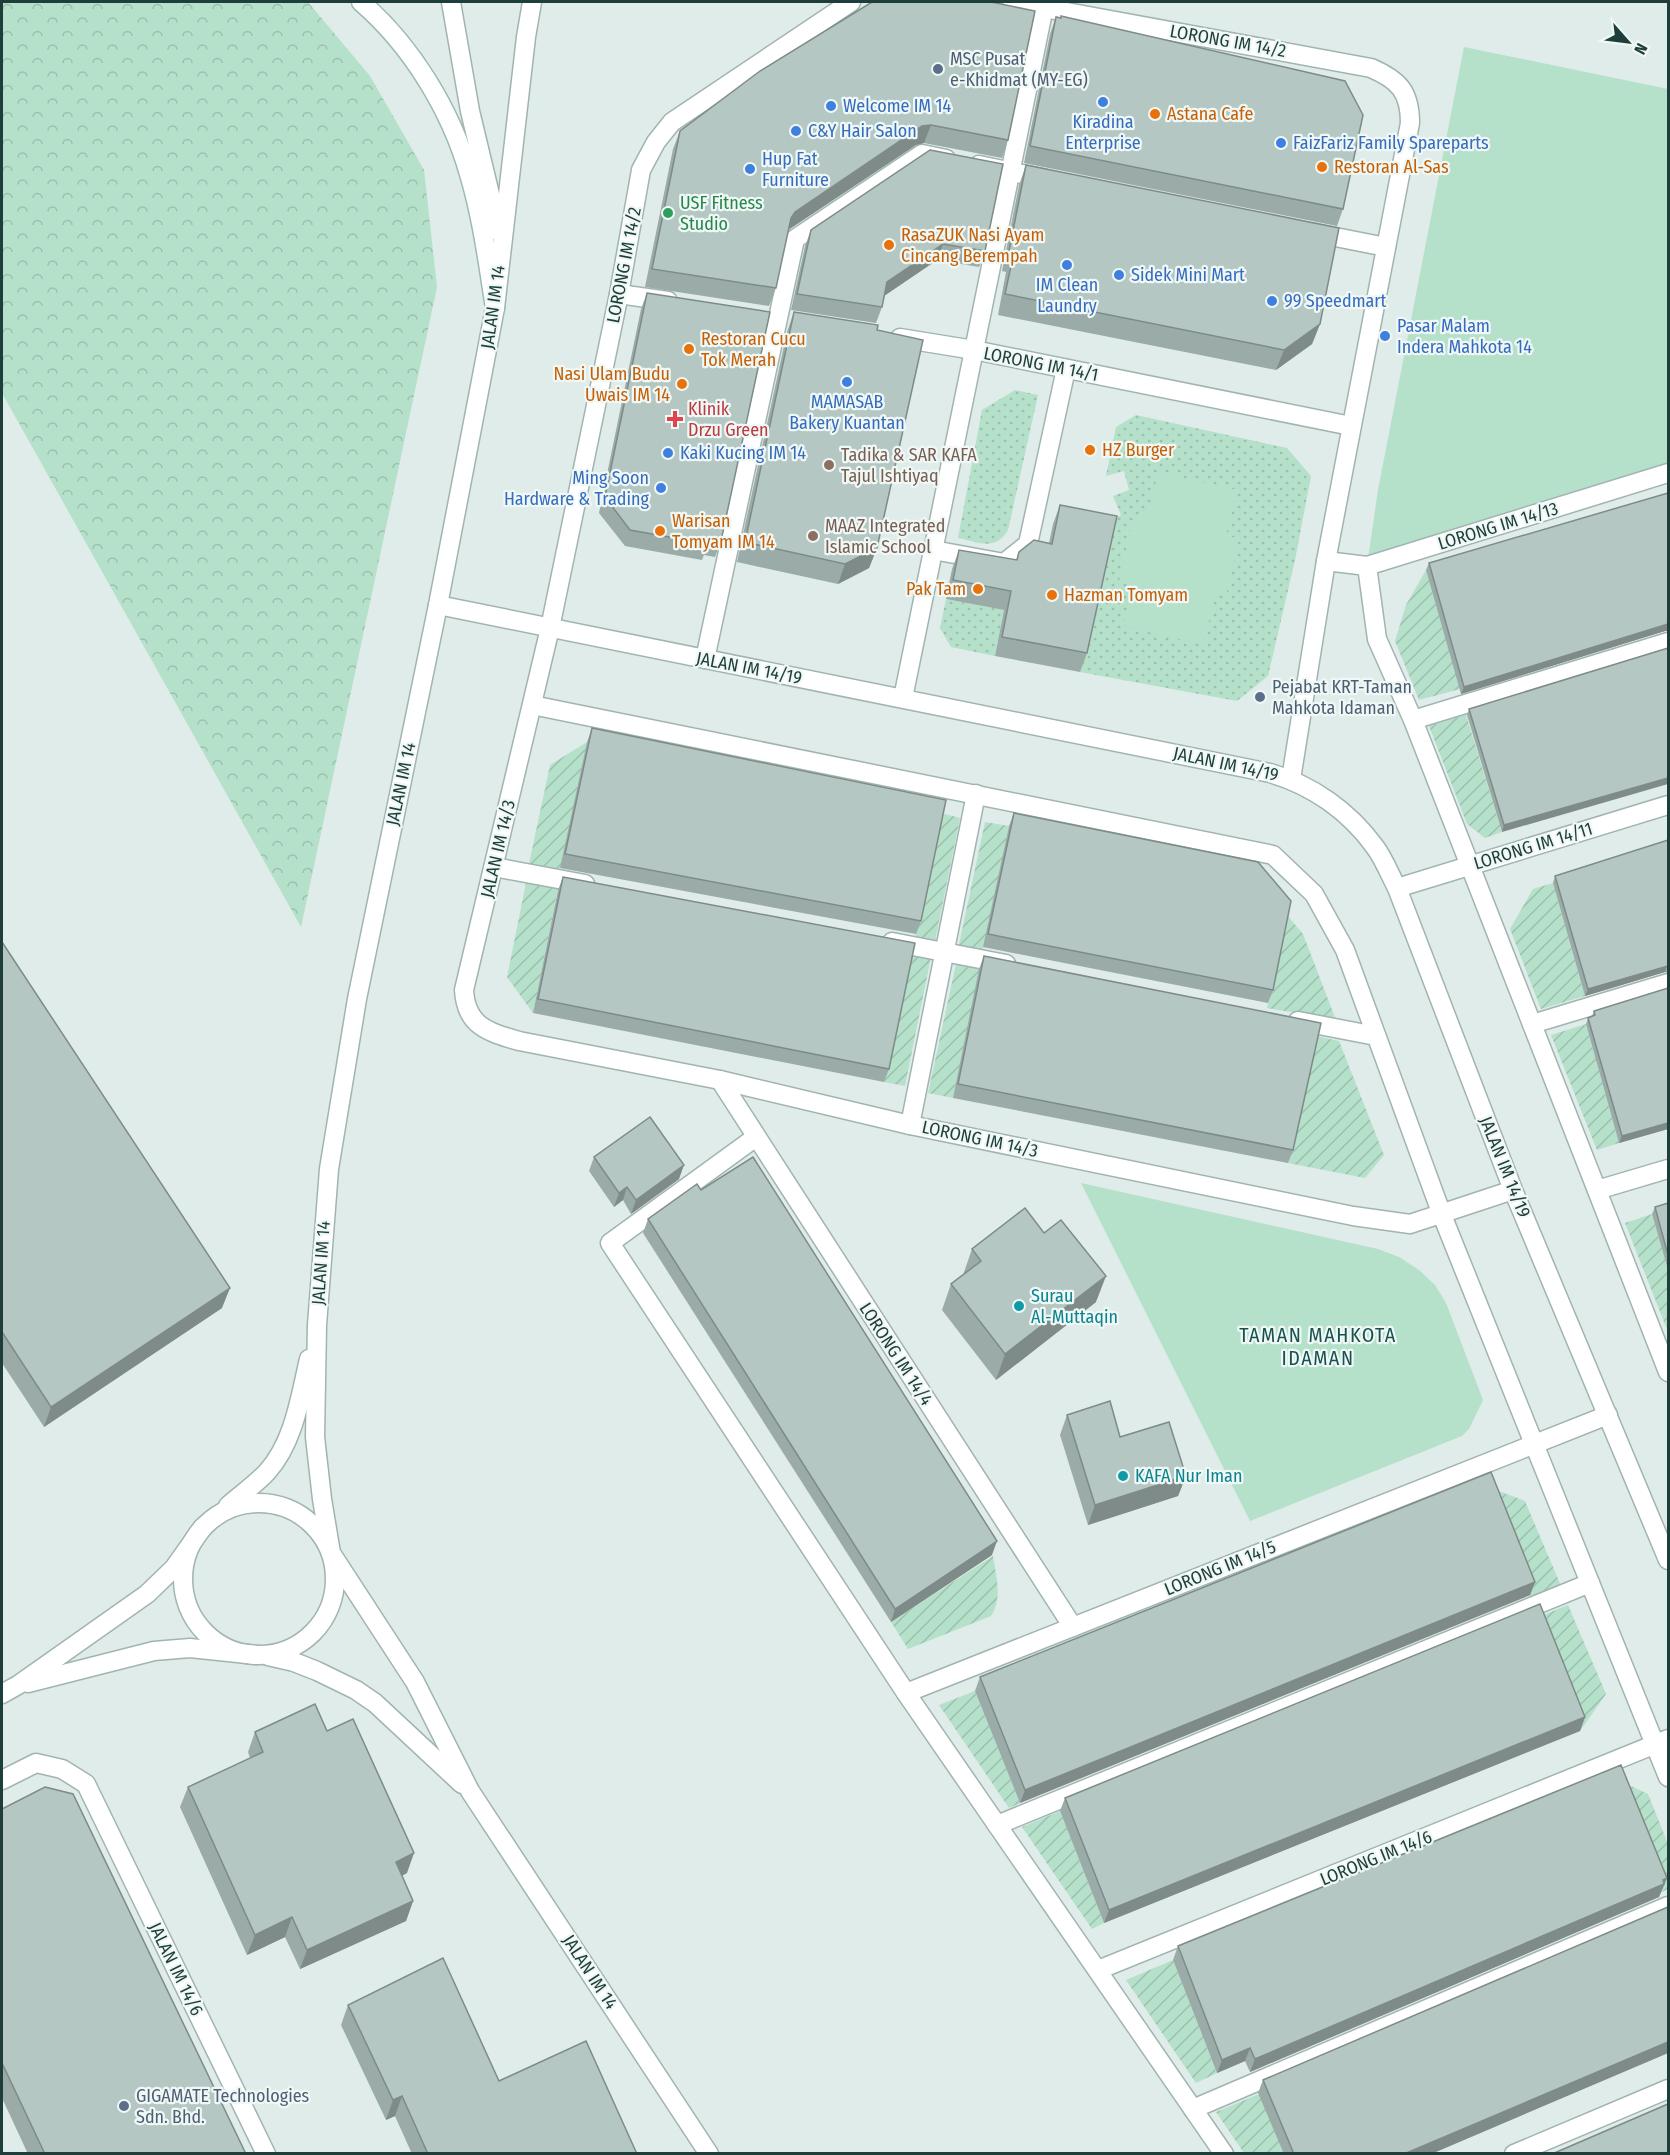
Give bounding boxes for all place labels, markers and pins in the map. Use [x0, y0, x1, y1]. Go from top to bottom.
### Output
place label: MSC Pusat e-Khidmat (MY-EG) [950, 48, 1088, 91]
marker: MSC Pusat e-Khidmat (MY-EG) [931, 62, 945, 76]
place label: Welcome IM 14 [843, 95, 951, 117]
marker: Kiradina Enterprise [1096, 95, 1110, 109]
marker: Welcome IM 14 [824, 99, 838, 113]
place label: Astana Cafe [1167, 103, 1253, 125]
marker: Astana Cafe [1148, 107, 1162, 121]
place label: Kiradina Enterprise [1065, 111, 1141, 154]
place label: C&Y Hair Salon [808, 120, 917, 142]
marker: C&Y Hair Salon [789, 124, 803, 138]
place label: FaizFariz Family Spareparts [1293, 132, 1489, 154]
marker: FaizFariz Family Spareparts [1274, 136, 1288, 150]
place label: Hup Fat Furniture [762, 148, 829, 191]
place label: Restoran Al-Sas [1334, 156, 1449, 178]
marker: Restoran Al-Sas [1315, 160, 1329, 174]
marker: Hup Fat Furniture [743, 162, 757, 176]
place label: USF Fitness Studio [680, 192, 763, 235]
marker: USF Fitness Studio [661, 206, 675, 220]
place label: RasaZUK Nasi Ayam Cincang Berempah [901, 224, 1044, 267]
marker: RasaZUK Nasi Ayam Cincang Berempah [882, 238, 896, 252]
marker: IM Clean Laundry [1060, 258, 1074, 272]
place label: Sidek Mini Mart [1131, 264, 1245, 286]
marker: Sidek Mini Mart [1112, 268, 1126, 282]
place label: IM Clean Laundry [1036, 274, 1098, 317]
place label: 99 Speedmart [1284, 290, 1387, 312]
marker: 99 Speedmart [1265, 294, 1279, 308]
place label: Pasar Malam Indera Mahkota 14 [1397, 315, 1532, 358]
place label: Restoran Cucu Tok Merah [701, 328, 806, 371]
marker: Pasar Malam Indera Mahkota 14 [1378, 329, 1392, 343]
marker: Restoran Cucu Tok Merah [682, 342, 696, 356]
place label: Nasi Ulam Budu Uwais IM 14 [553, 363, 670, 406]
marker: MAMASAB Bakery Kuantan [840, 375, 854, 389]
marker: Nasi Ulam Budu Uwais IM 14 [675, 377, 689, 391]
place label: MAMASAB Bakery Kuantan [789, 391, 905, 434]
place label: Klinik Drzu Green [688, 398, 769, 441]
marker: Klinik Drzu Green [666, 410, 684, 428]
place label: HZ Burger [1102, 439, 1175, 461]
place label: Kaki Kucing IM 14 [680, 442, 806, 464]
marker: HZ Burger [1083, 443, 1097, 457]
place label: Tadika & SAR KAFA Tajul Ishtiyaq [841, 444, 977, 487]
marker: Kaki Kucing IM 14 [661, 446, 675, 460]
marker: Tadika & SAR KAFA Tajul Ishtiyaq [822, 458, 836, 472]
place label: Ming Soon Hardware & Trading [504, 467, 650, 510]
marker: Ming Soon Hardware & Trading [654, 481, 668, 495]
place label: Warisan Tomyam IM 14 [672, 510, 775, 553]
place label: MAAZ Integrated Islamic School [825, 515, 945, 558]
marker: Warisan Tomyam IM 14 [653, 524, 667, 538]
marker: MAAZ Integrated Islamic School [806, 529, 820, 543]
place label: Pak Tam [906, 578, 966, 600]
marker: Pak Tam [971, 582, 985, 596]
place label: Hazman Tomyam [1064, 584, 1188, 606]
marker: Hazman Tomyam [1045, 588, 1059, 602]
place label: Pejabat KRT-Taman Mahkota Idaman [1272, 676, 1412, 719]
marker: Pejabat KRT-Taman Mahkota Idaman [1253, 690, 1267, 704]
place label: Surau Al-Muttaqin [1031, 1285, 1118, 1328]
marker: Surau Al-Muttaqin [1012, 1299, 1026, 1313]
place label: KAFA Nur Iman [1135, 1465, 1242, 1487]
marker: KAFA Nur Iman [1116, 1469, 1130, 1483]
place label: GIGAMATE Technologies Sdn. Bhd. [136, 2085, 310, 2128]
marker: GIGAMATE Technologies Sdn. Bhd. [117, 2099, 131, 2113]

